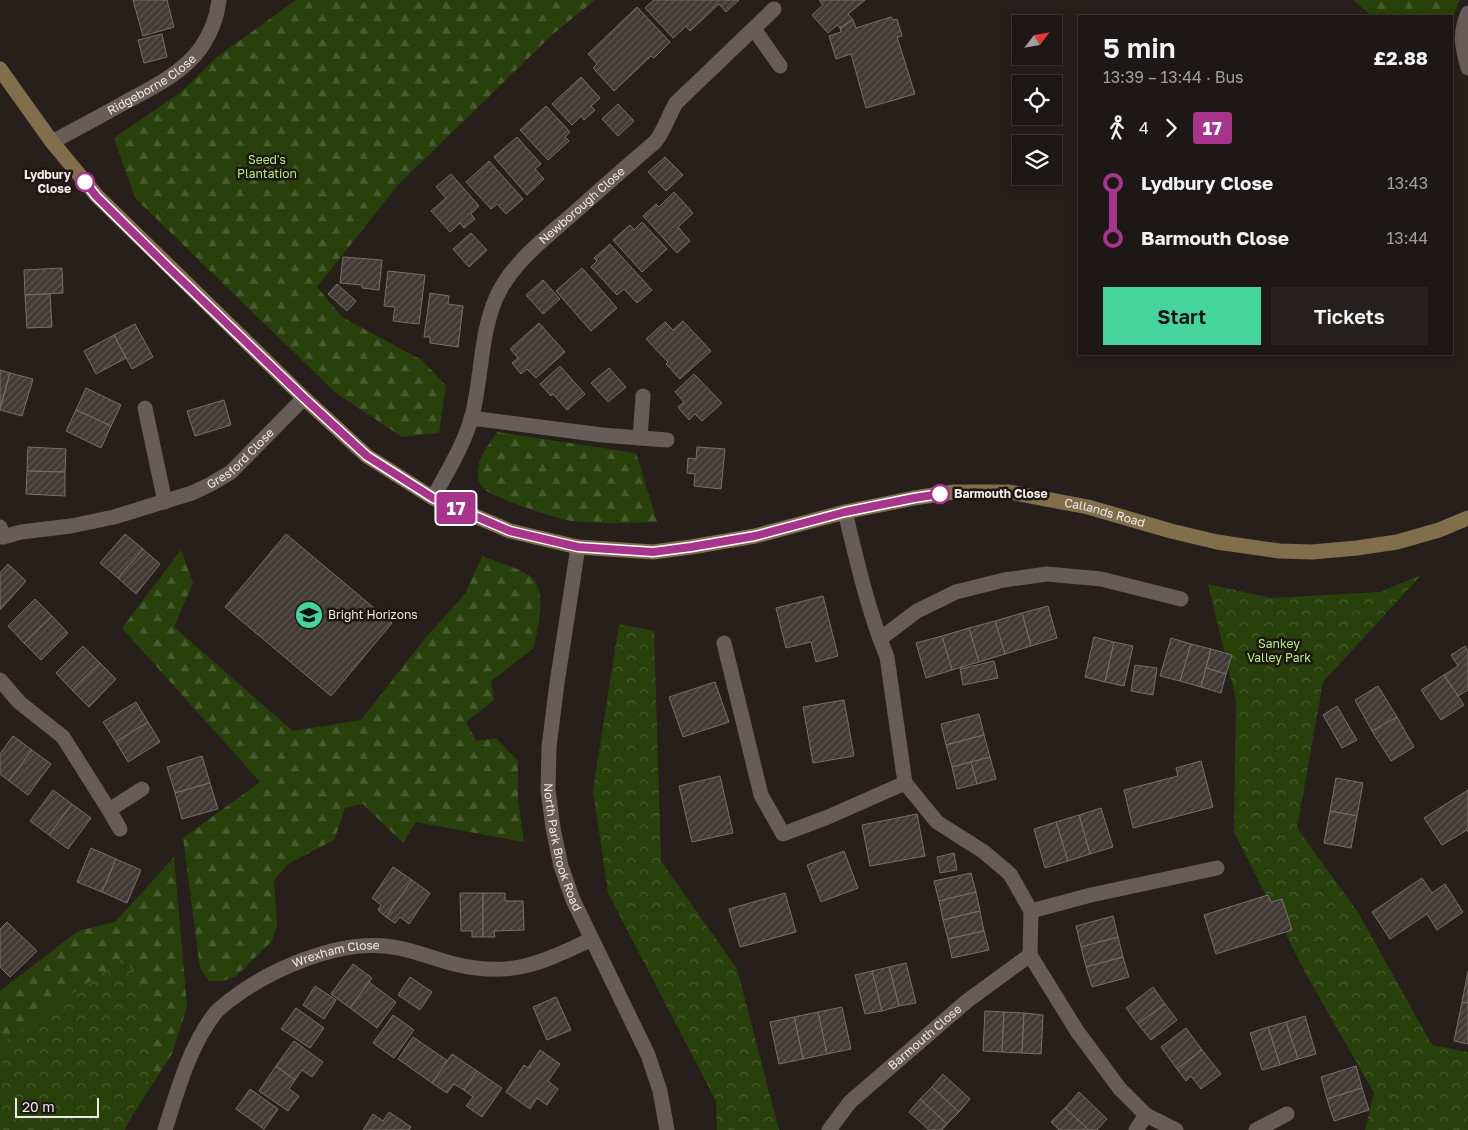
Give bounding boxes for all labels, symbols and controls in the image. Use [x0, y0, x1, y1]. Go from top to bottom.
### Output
north arrow [1012, 15, 1062, 65]
map controls [1012, 15, 1062, 185]
text: 5 min [1103, 31, 1176, 64]
text: £2.88 [1373, 46, 1428, 69]
street label: Ridgeborne Close [104, 51, 199, 118]
text: 13:39 – 13:44 · Bus [1103, 67, 1244, 87]
button: locate [1012, 75, 1062, 125]
icon: walk [1103, 114, 1131, 142]
icon: forward [1157, 114, 1185, 142]
text: 17 [1203, 117, 1222, 139]
text: 4 [1139, 118, 1149, 138]
button: layers [1012, 135, 1062, 185]
park label: Seed's Plantation [237, 152, 297, 181]
street label: Newborough Close [536, 163, 628, 247]
place label: Lydbury Close [24, 167, 72, 196]
text: Lydbury Close [1141, 171, 1273, 194]
marker: Lydbury Close [75, 172, 95, 192]
text: 13:43 [1387, 173, 1428, 193]
text: Barmouth Close [1141, 226, 1289, 249]
text: 13:44 [1387, 228, 1428, 248]
button: Start [1103, 287, 1261, 345]
button: Tickets [1271, 287, 1428, 345]
street label: Gresford Close [204, 425, 277, 492]
marker: Barmouth Close [930, 484, 950, 504]
place label: Barmouth Close [954, 486, 1047, 501]
line badge: 17 [434, 492, 478, 524]
street label: Callands Road [1063, 495, 1147, 530]
text: 17 [446, 497, 466, 519]
school or university icon: Bright Horizons [294, 600, 324, 630]
place label: Bright Horizons [328, 607, 418, 622]
park label: Sankey Valley Park [1247, 636, 1311, 665]
street label: North Park Brook Road [541, 783, 585, 913]
street label: Wrexham Close [290, 937, 380, 971]
street label: Barmouth Close [885, 1001, 964, 1073]
scale bar [15, 1095, 99, 1118]
text: 20 m [22, 1098, 55, 1115]

